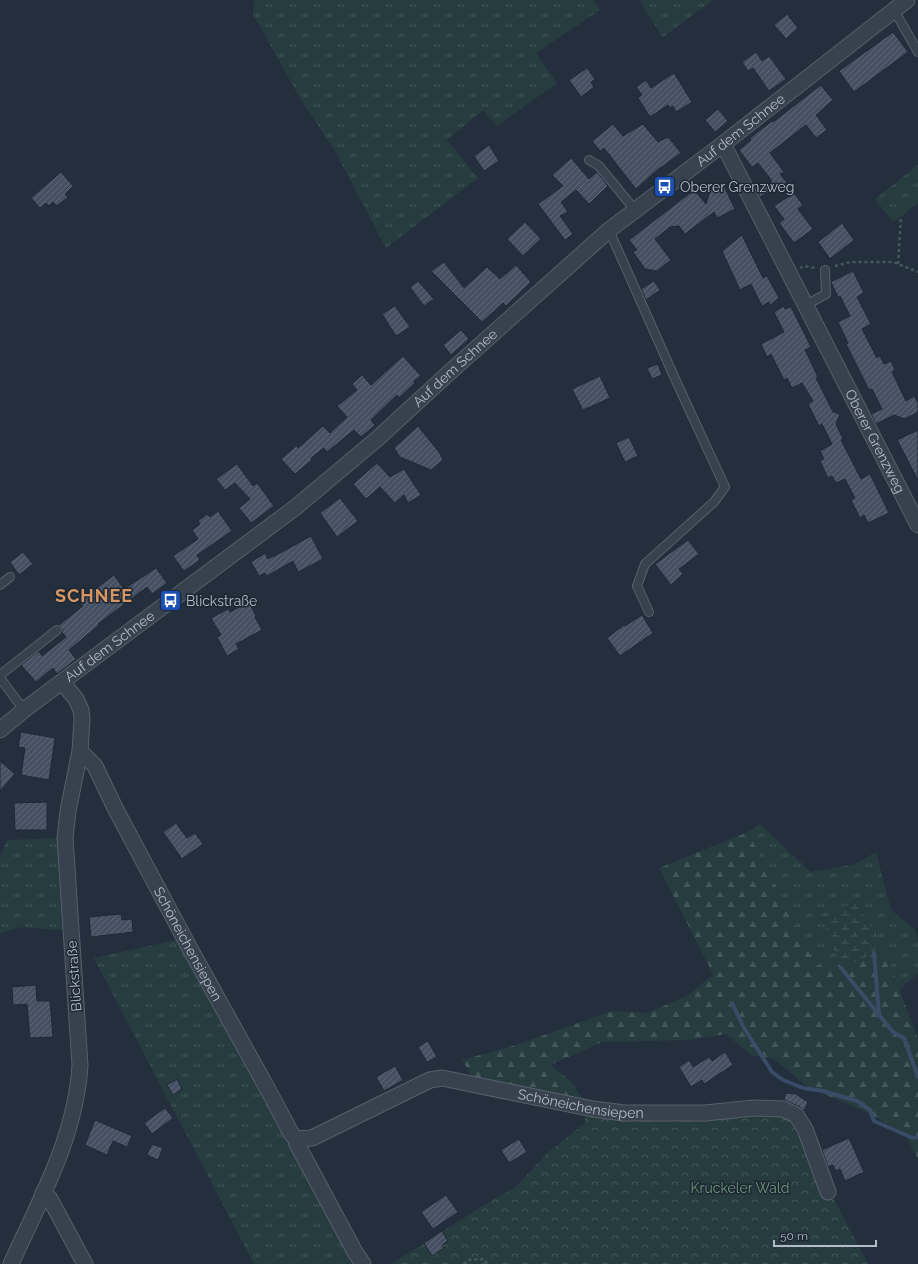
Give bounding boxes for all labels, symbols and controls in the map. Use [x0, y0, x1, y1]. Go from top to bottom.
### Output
street label: Auf dem Schnee [693, 91, 788, 169]
bus stop icon: Oberer Grenzweg [652, 174, 678, 200]
place label: Oberer Grenzweg [680, 179, 794, 195]
street label: Auf dem Schnee [410, 326, 500, 410]
street label: Oberer Grenzweg [842, 387, 908, 496]
district label: SCHNEE [55, 585, 133, 606]
bus stop icon: Blickstraße [157, 588, 183, 614]
place label: Blickstraße [186, 593, 257, 609]
street label: Auf dem Schnee [62, 607, 158, 685]
street label: Schöneichensiepen [151, 884, 225, 1004]
street label: Blickstraße [64, 940, 84, 1012]
street label: Schöneichensiepen [516, 1086, 644, 1121]
park label: Kruckeler Wald [691, 1180, 789, 1196]
scale bar [774, 1222, 876, 1248]
text: 50 m [780, 1229, 808, 1243]

